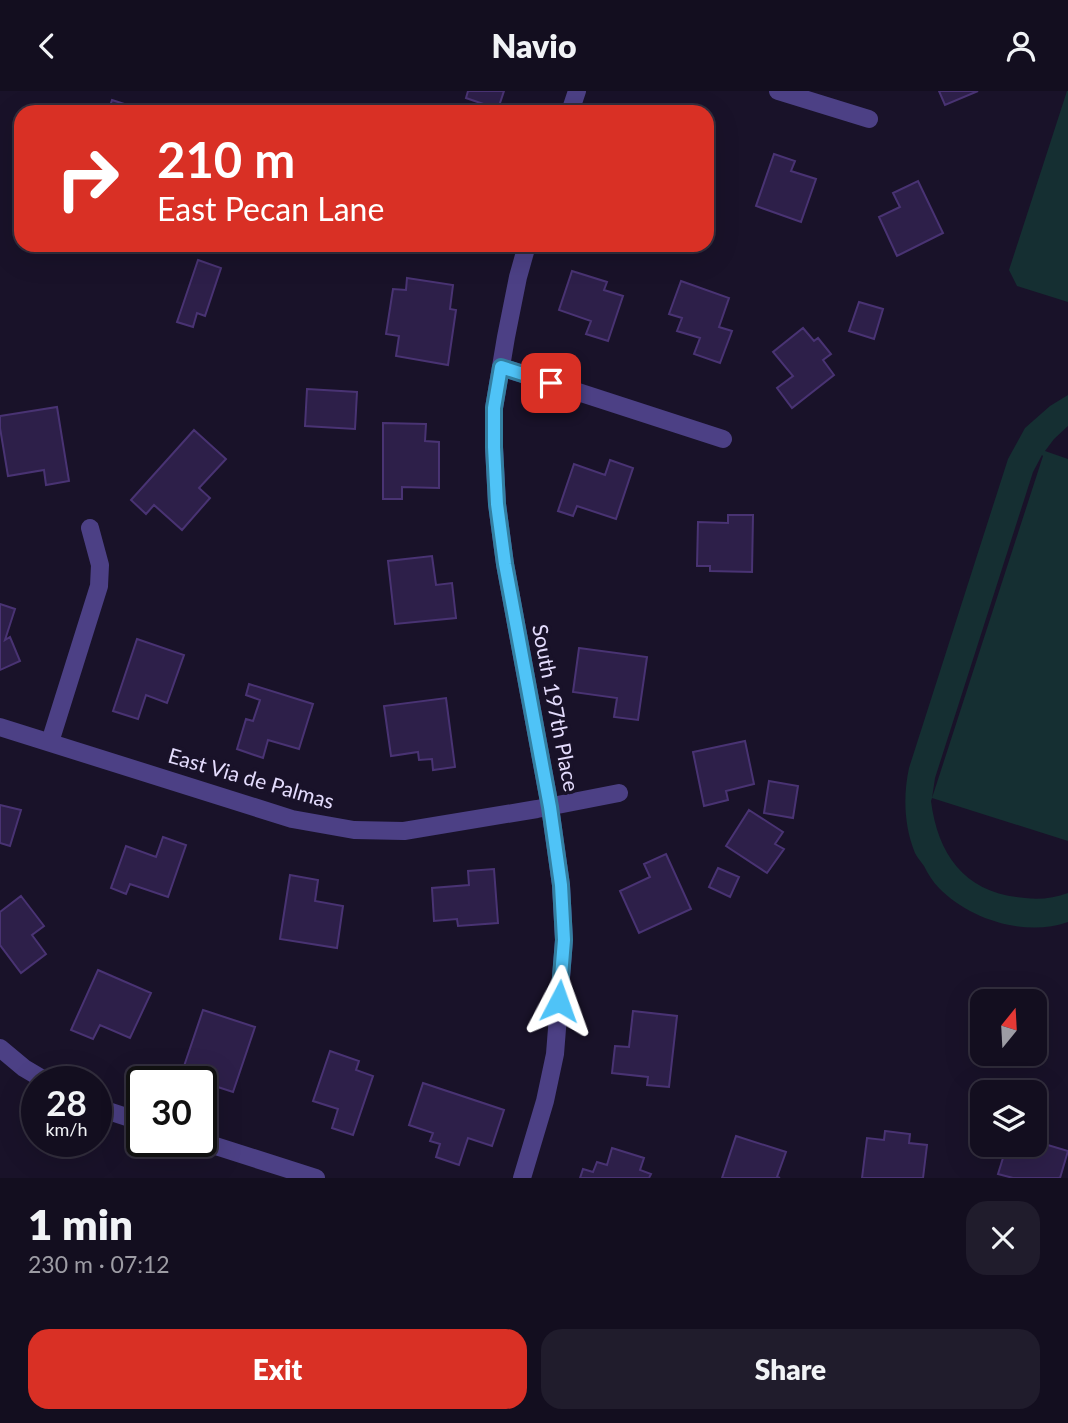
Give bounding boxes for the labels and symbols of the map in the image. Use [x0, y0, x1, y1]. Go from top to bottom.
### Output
pin [521, 353, 581, 413]
street label: South 197th Place [528, 622, 585, 793]
street label: East Via de Palmas [166, 742, 337, 813]
position arrow [522, 964, 596, 1038]
north arrow [970, 989, 1046, 1066]
speed limit sign: 30 [126, 1066, 217, 1157]

